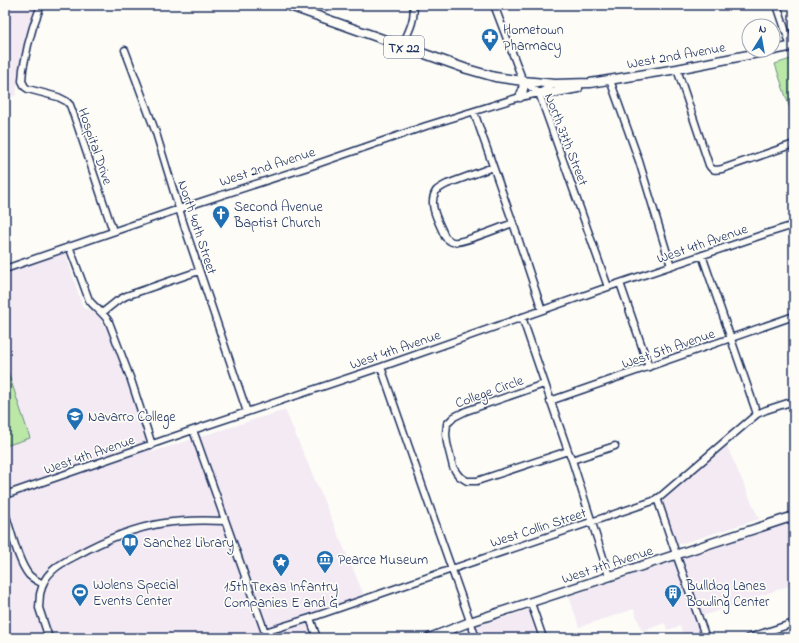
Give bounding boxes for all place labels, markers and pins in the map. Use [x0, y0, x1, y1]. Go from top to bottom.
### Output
place label: Hometown Pharmacy [503, 20, 564, 58]
pharmacy icon: Hometown Pharmacy [480, 27, 500, 52]
place label: Second Avenue Baptist Church [233, 197, 324, 234]
church icon: Second Avenue Baptist Church [211, 204, 231, 229]
school or university icon: Navarro College [65, 406, 85, 431]
place label: Navarro College [88, 407, 176, 429]
library icon: Sanchez Library [120, 532, 140, 557]
place label: Sanchez Library [143, 533, 234, 555]
museum icon: Pearce Museum [315, 549, 335, 574]
place label: Pearce Museum [338, 550, 428, 571]
place icon: 15th Texas Infantry Companies E and G [271, 552, 291, 577]
place label: Wolens Special Events Center [93, 575, 178, 612]
place label: Bulldog Lanes Bowling Center [685, 576, 770, 614]
place label: 15th Texas Infantry Companies E and G [224, 577, 338, 614]
sports icon: Wolens Special Events Center [70, 582, 90, 607]
building icon: Bulldog Lanes Bowling Center [663, 583, 683, 608]

